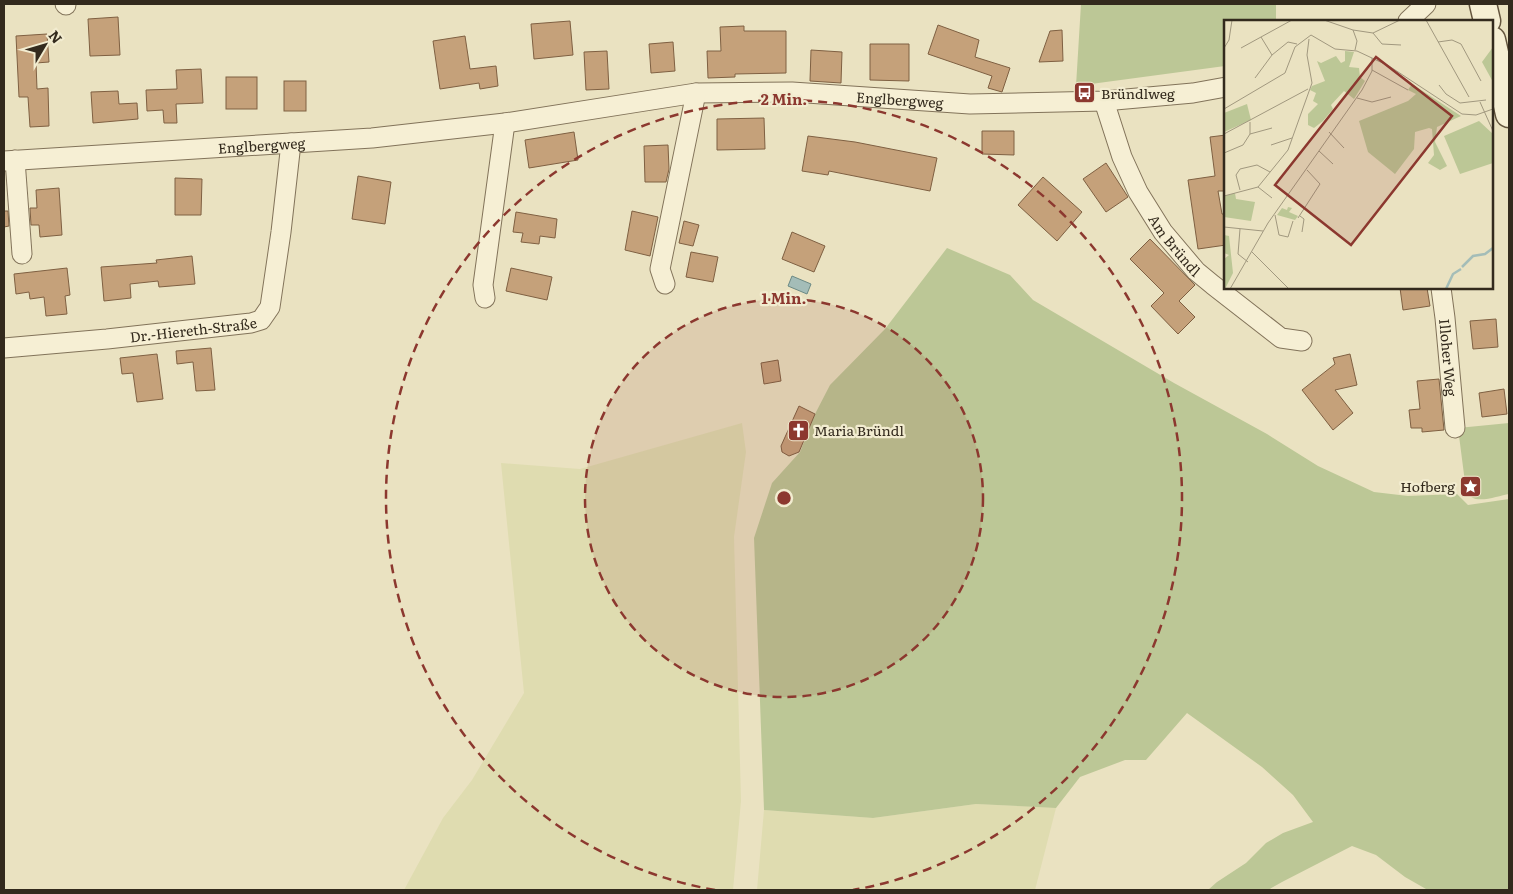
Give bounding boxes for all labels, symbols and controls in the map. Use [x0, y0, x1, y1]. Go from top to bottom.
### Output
north arrow [20, 20, 70, 70]
inset map [1224, 20, 1493, 289]
text: N [45, 26, 68, 47]
bus stop icon: Bründlweg [1073, 81, 1097, 105]
place label: Bründlweg [1101, 83, 1175, 103]
street label: Englbergweg [855, 86, 944, 112]
text: 2 Min. [761, 87, 807, 110]
street label: Englbergweg [217, 132, 306, 158]
street label: Am Bründl [1144, 210, 1205, 281]
text: 1 Min. [762, 286, 806, 309]
street label: Dr.-Hiereth-Straße [129, 312, 259, 346]
street label: Illoher Weg [1435, 318, 1462, 397]
church icon: Maria Bründl [786, 418, 810, 442]
place label: Maria Bründl [814, 420, 904, 440]
place icon: Hofberg [1459, 474, 1483, 498]
place label: Hofberg [1400, 476, 1455, 496]
centre of rings [775, 489, 793, 507]

